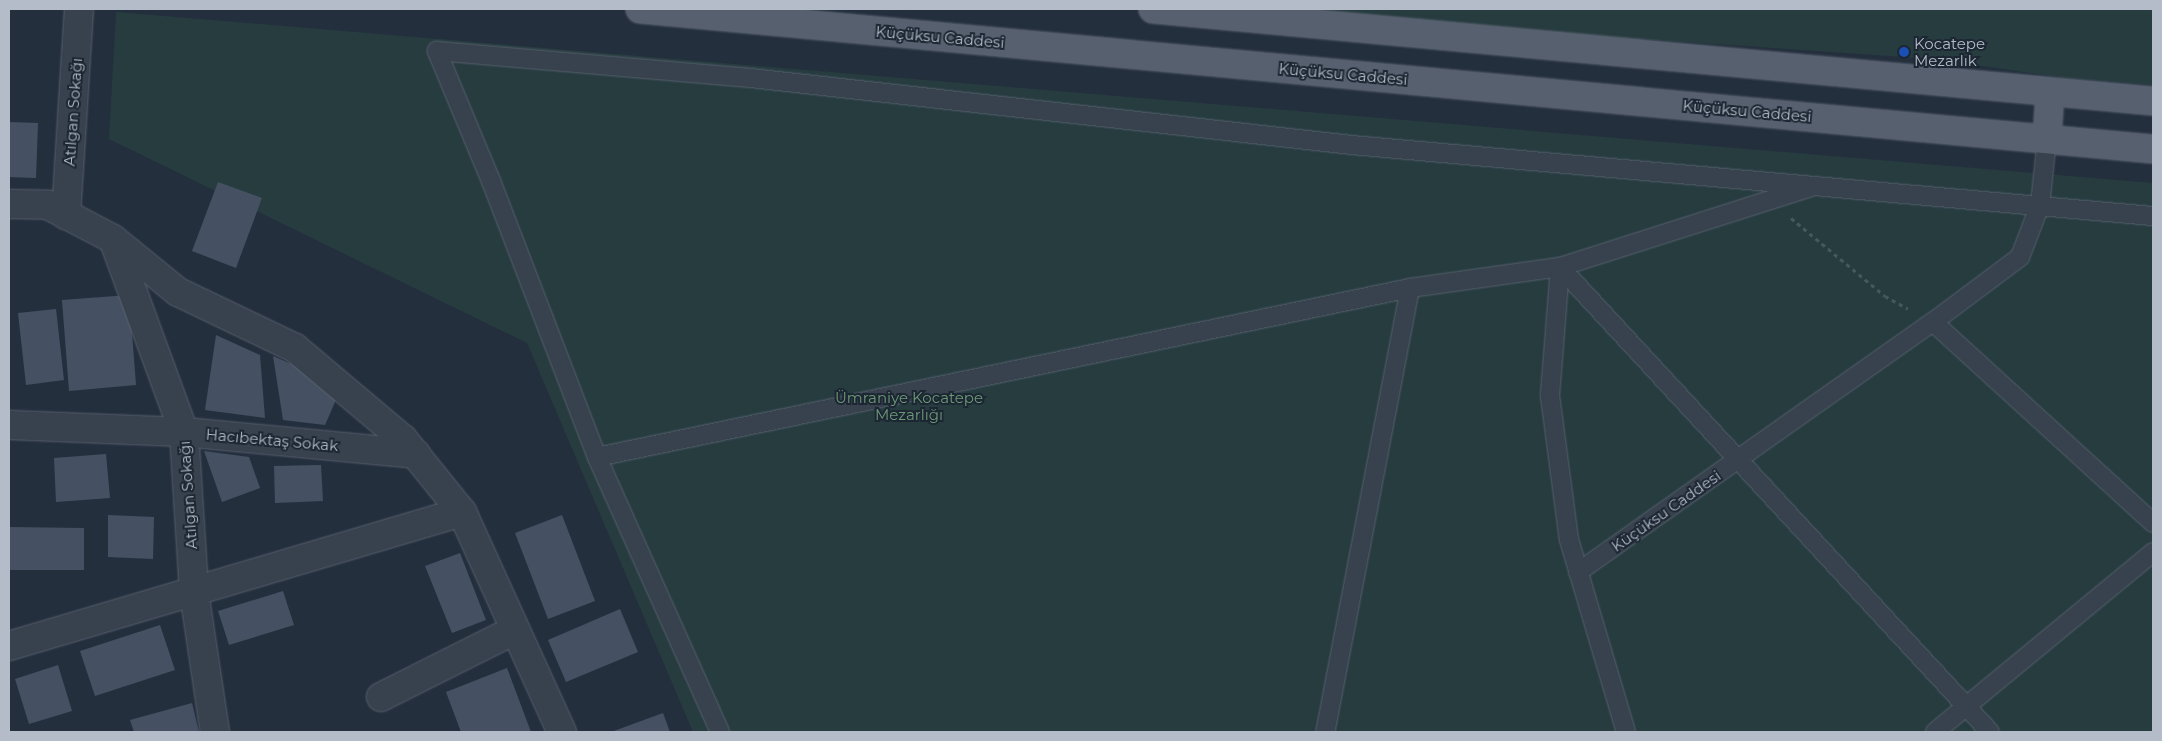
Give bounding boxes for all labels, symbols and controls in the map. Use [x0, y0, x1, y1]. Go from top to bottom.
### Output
street label: Küçüksu Caddesi [875, 22, 1005, 52]
place label: Kocatepe Mezarlık [1914, 34, 1985, 69]
marker: Kocatepe Mezarlık [1898, 46, 1910, 58]
street label: Atılgan Sokağı [60, 57, 86, 167]
street label: Küçüksu Caddesi [1278, 59, 1408, 89]
street label: Küçüksu Caddesi [1682, 96, 1812, 126]
park label: Ümraniye Kocatepe Mezarlığı [835, 388, 983, 423]
street label: Hacıbektaş Sokak [205, 425, 339, 455]
street label: Atılgan Sokağı [175, 440, 201, 550]
street label: Küçüksu Caddesi [1608, 467, 1724, 555]

